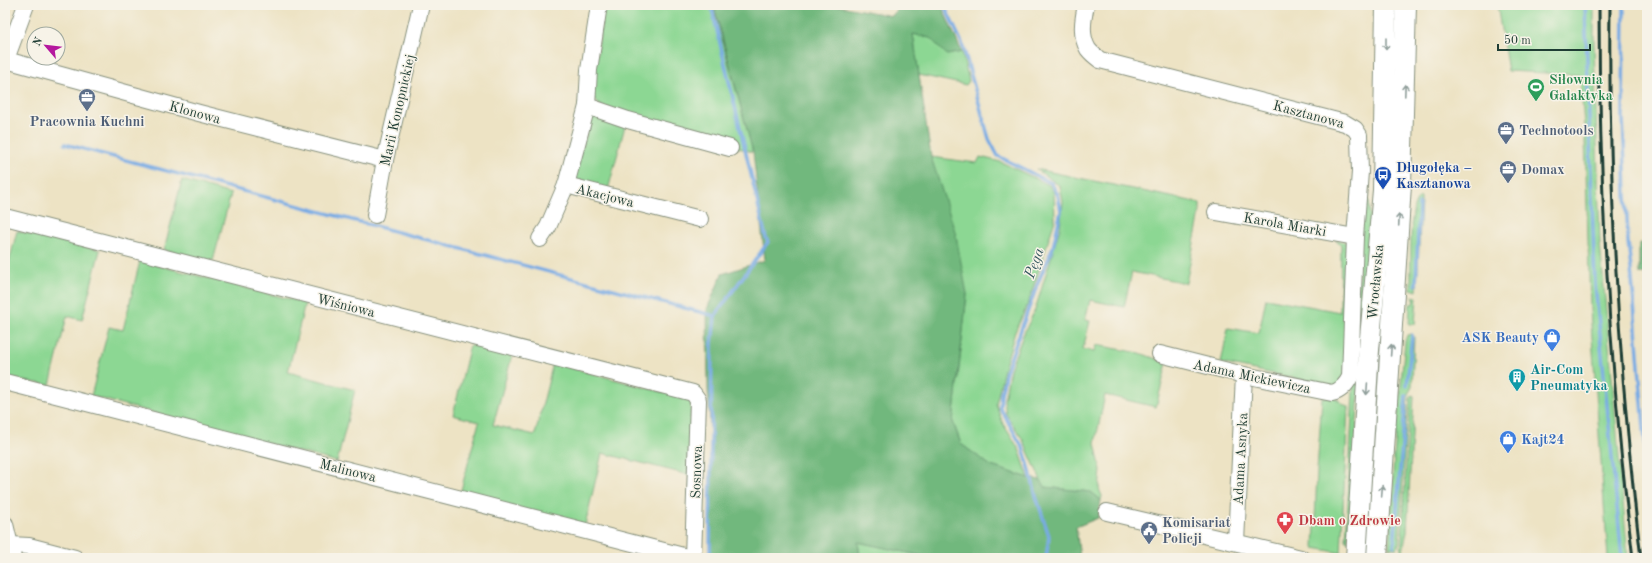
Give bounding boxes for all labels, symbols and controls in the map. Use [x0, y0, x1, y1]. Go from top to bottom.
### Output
north arrow [26, 26, 66, 66]
scale bar [1498, 26, 1590, 52]
text: 50 m [1504, 34, 1531, 47]
text: N [32, 35, 46, 48]
one-way arrow [1382, 37, 1390, 50]
street label: Marii Konopnickiej [378, 53, 418, 168]
place label: Siłownia Galaktyka [1549, 73, 1613, 103]
sports icon: Siłownia Galaktyka [1526, 77, 1546, 102]
one-way arrow [1401, 84, 1408, 97]
office icon: Pracownia Kuchni [77, 87, 97, 112]
street label: Klonowa [167, 99, 222, 127]
street label: Kasztanowa [1272, 99, 1346, 131]
place label: Pracownia Kuchni [29, 115, 145, 129]
office icon: Technotools [1496, 120, 1516, 145]
place label: Technotools [1519, 124, 1594, 138]
office icon: Domax [1498, 159, 1518, 184]
place label: Długołęka – Kasztanowa [1396, 161, 1472, 191]
place label: Domax [1521, 163, 1565, 177]
bus stop icon: Długołęka – Kasztanowa [1373, 165, 1393, 190]
street label: Akacjowa [574, 182, 635, 210]
street label: Karola Miarki [1242, 211, 1328, 239]
one-way arrow [1395, 214, 1403, 227]
street label: Wrocławska [1366, 244, 1386, 320]
water label: Pęga [1023, 246, 1048, 282]
street label: Wiśniowa [315, 292, 376, 320]
shop icon: ASK Beauty [1542, 327, 1562, 352]
place label: ASK Beauty [1461, 331, 1539, 345]
one-way arrow [1387, 344, 1395, 357]
street label: Adama Mickiewicza [1192, 358, 1312, 396]
place label: Air-Com Pneumatyka [1530, 363, 1608, 393]
building icon: Air-Com Pneumatyka [1507, 367, 1527, 392]
one-way arrow [1363, 382, 1370, 395]
street label: Adama Asnyka [1232, 412, 1250, 506]
shop icon: Kajt24 [1498, 429, 1518, 454]
place label: Kajt24 [1521, 433, 1565, 447]
street label: Sosnowa [689, 445, 705, 499]
street label: Malinowa [318, 457, 378, 485]
one-way arrow [1378, 485, 1385, 498]
pharmacy icon: Dbam o Zdrowie [1275, 510, 1295, 535]
place label: Dbam o Zdrowie [1298, 514, 1401, 528]
place label: Komisariat Policji [1162, 516, 1231, 546]
public building icon: Komisariat Policji [1139, 520, 1159, 545]

